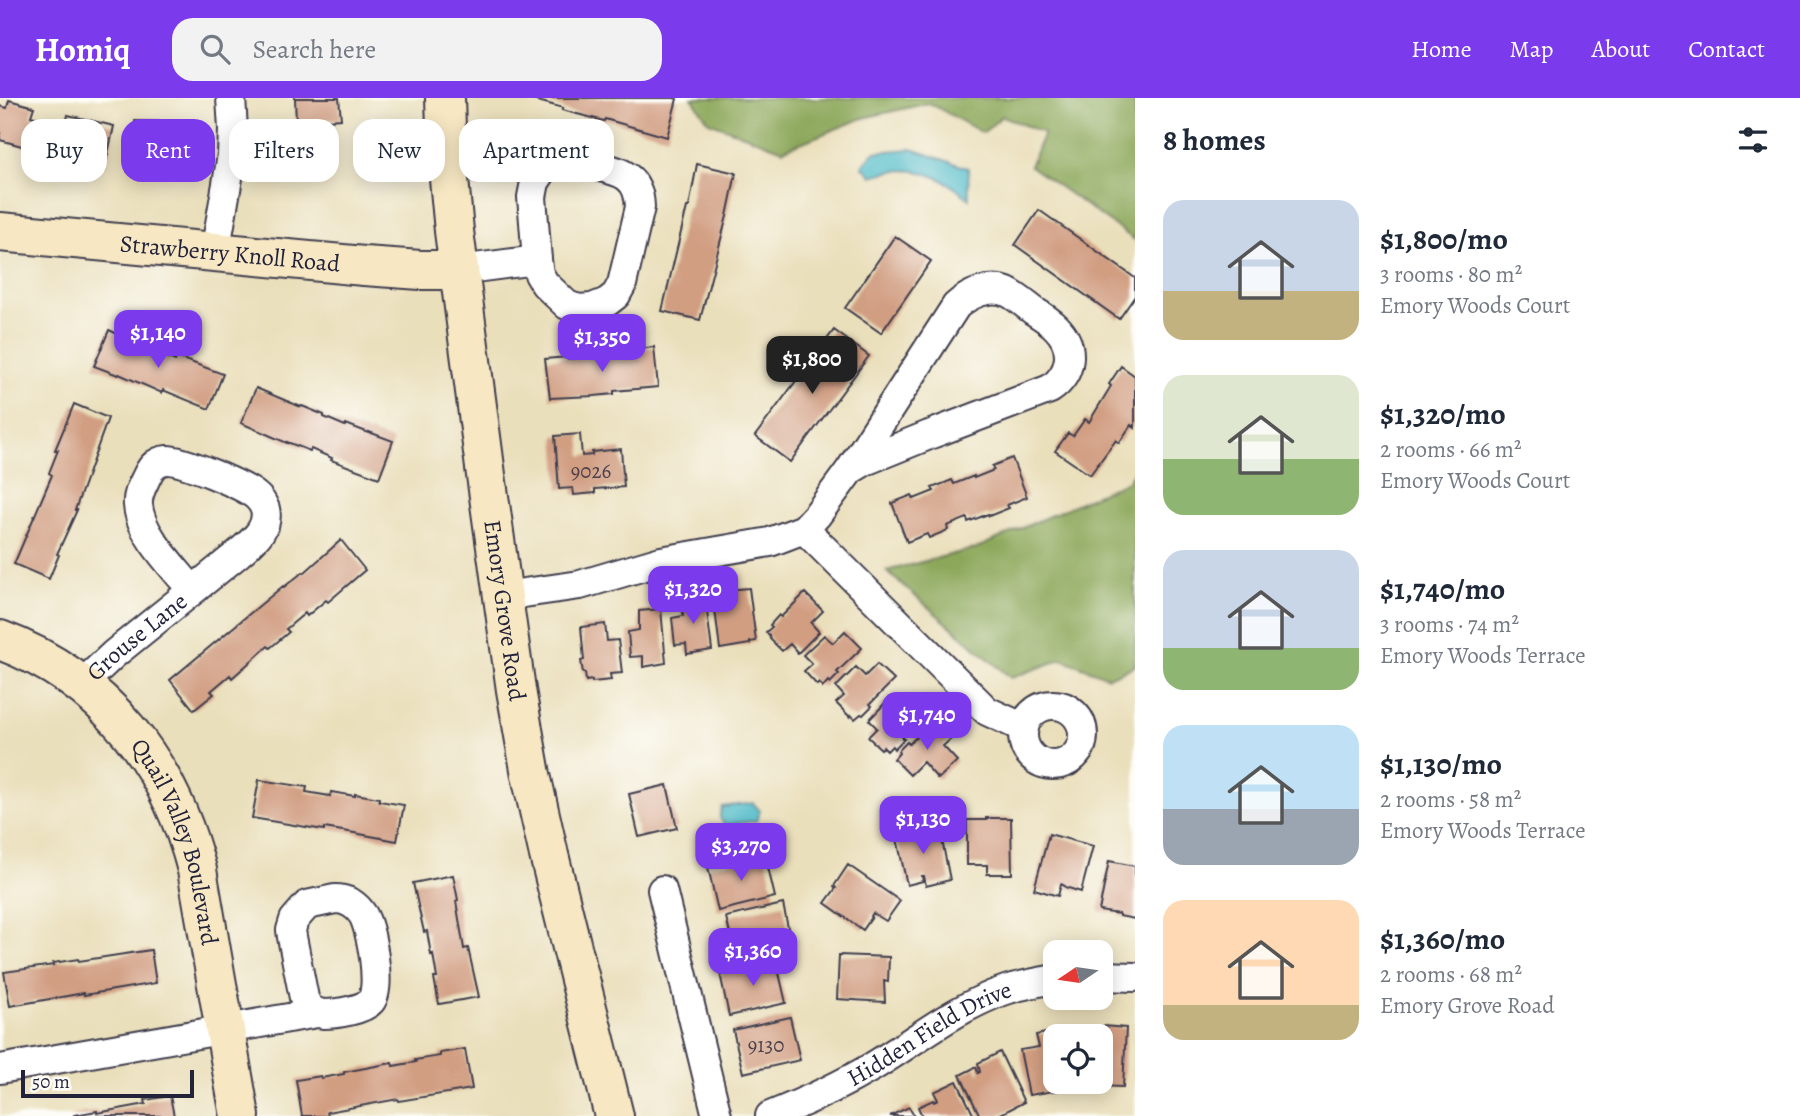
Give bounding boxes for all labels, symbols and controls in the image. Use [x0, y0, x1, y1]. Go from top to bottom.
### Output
search box [172, 18, 662, 81]
text: Homiq [35, 27, 130, 72]
icon: search [196, 30, 234, 68]
text: Search here [252, 32, 376, 67]
text: Home [1411, 33, 1472, 65]
text: Map [1510, 33, 1554, 65]
text: About [1592, 33, 1650, 65]
text: Contact [1688, 33, 1765, 65]
chip: Buy [21, 119, 107, 182]
chip: Rent [121, 119, 215, 182]
chip: Filters [229, 119, 339, 182]
chip: New [353, 119, 445, 182]
chip: Apartment [459, 119, 614, 182]
text: 8 homes [1163, 120, 1266, 160]
icon: filters [1734, 121, 1772, 159]
text: $1,800/mo [1380, 219, 1508, 259]
street label: Strawberry Knoll Road [118, 227, 342, 280]
icon: home [1219, 228, 1303, 312]
text: 3 rooms · 80 m² [1380, 259, 1522, 290]
text: Emory Woods Court [1380, 290, 1570, 321]
pin: $1,140 [101, 310, 215, 370]
pin: $1,350 [545, 314, 659, 374]
text: $1,140 [130, 317, 186, 348]
text: $1,350 [574, 321, 630, 352]
pin: $1,800 [755, 336, 869, 396]
text: $1,800 [782, 343, 842, 374]
text: $1,320/mo [1380, 394, 1506, 434]
icon: home [1219, 403, 1303, 487]
text: 2 rooms · 66 m² [1380, 434, 1522, 465]
house number: 9026 [571, 457, 612, 485]
text: Emory Woods Court [1380, 465, 1570, 496]
street label: Emory Grove Road [476, 518, 534, 703]
pin: $1,320 [636, 566, 750, 626]
text: $1,740/mo [1380, 569, 1505, 609]
text: $1,320 [664, 573, 722, 604]
icon: home [1219, 578, 1303, 662]
street label: Grouse Lane [80, 585, 194, 688]
text: 3 rooms · 74 m² [1380, 609, 1519, 640]
text: Emory Woods Terrace [1380, 640, 1586, 671]
pin: $1,740 [870, 692, 984, 752]
text: $1,740 [898, 699, 956, 730]
street label: Quail Valley Boulevard [124, 732, 226, 948]
text: $1,130/mo [1380, 744, 1502, 784]
icon: home [1219, 753, 1303, 837]
text: 2 rooms · 58 m² [1380, 784, 1521, 815]
pin: $1,130 [866, 796, 980, 856]
text: $1,130 [896, 803, 950, 834]
text: Emory Woods Terrace [1380, 815, 1586, 846]
pin: $3,270 [684, 824, 798, 883]
text: $3,270 [711, 830, 771, 861]
text: $1,360/mo [1380, 919, 1505, 959]
pin: $1,360 [696, 928, 810, 988]
icon: home [1219, 928, 1303, 1012]
text: $1,360 [724, 935, 782, 966]
north arrow [1043, 940, 1113, 1010]
map controls [1043, 940, 1113, 1094]
text: 2 rooms · 68 m² [1380, 959, 1522, 990]
street label: Hidden Field Drive [841, 973, 1016, 1094]
text: Emory Grove Road [1380, 990, 1555, 1021]
button: locate [1043, 1024, 1113, 1094]
house number: 9130 [748, 1031, 784, 1059]
scale bar [21, 1067, 194, 1099]
text: 50 m [32, 1069, 70, 1095]

